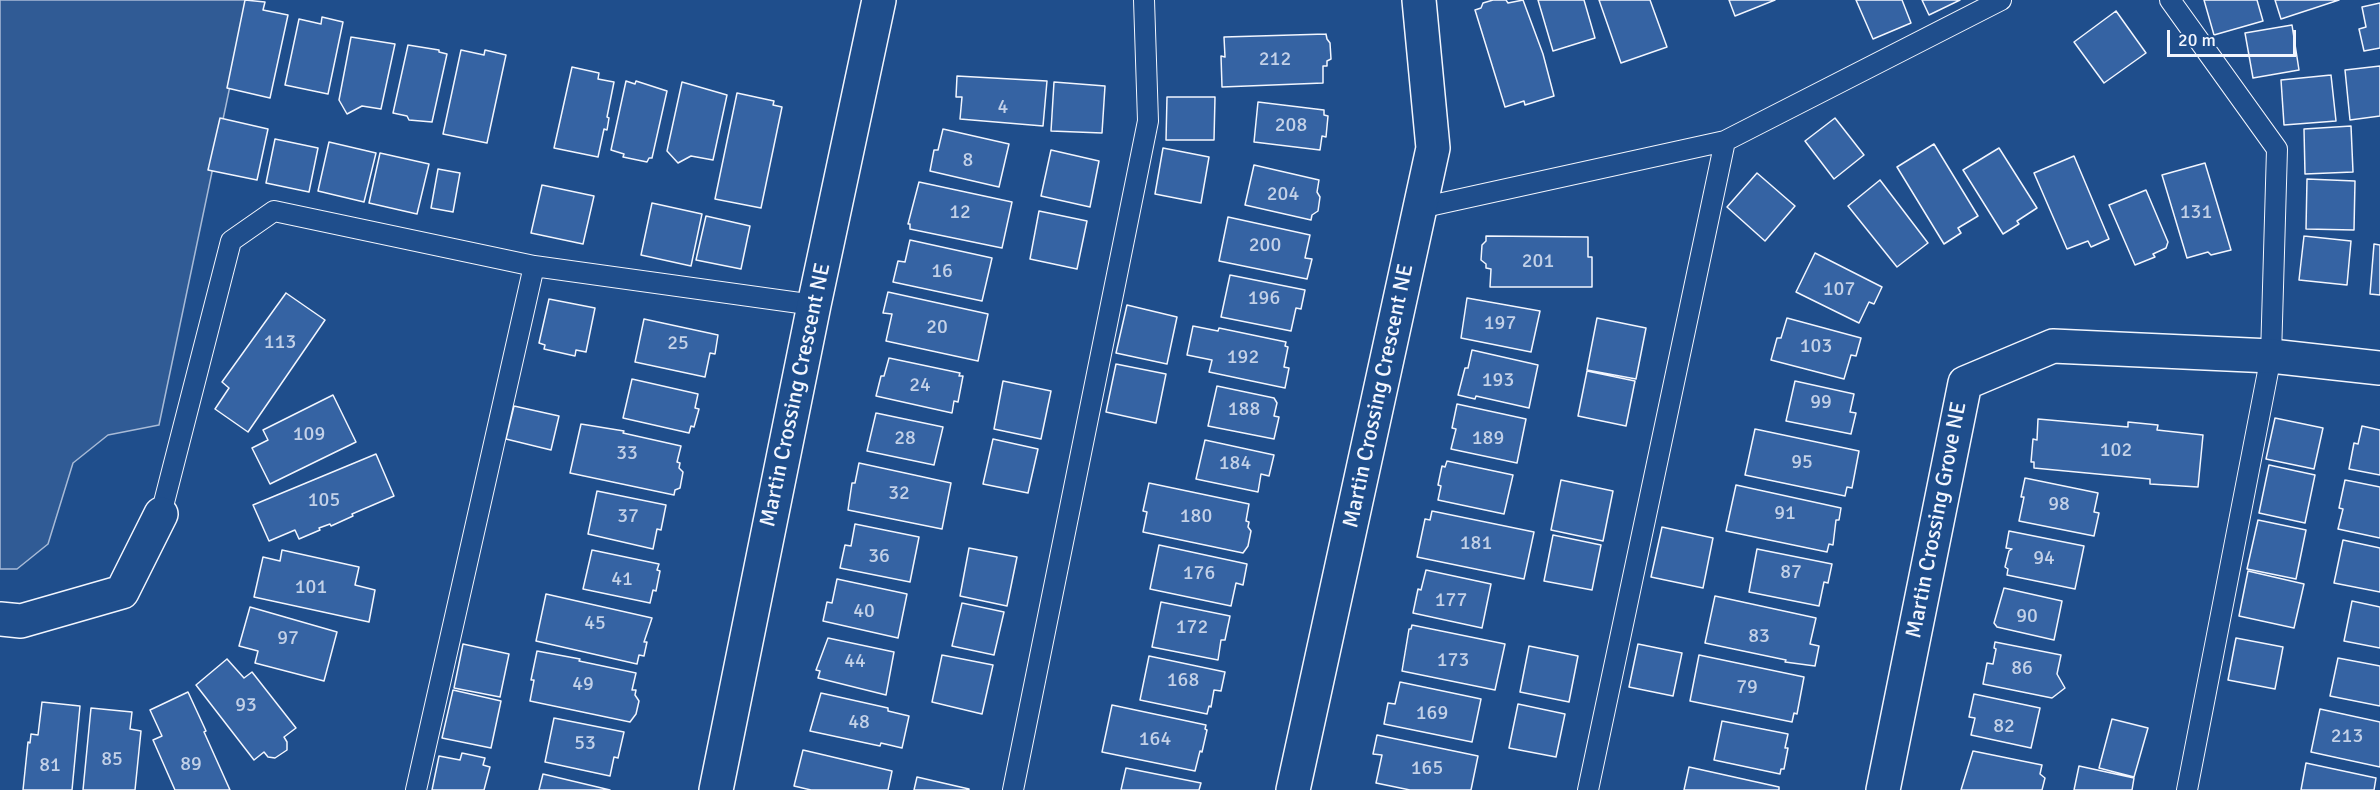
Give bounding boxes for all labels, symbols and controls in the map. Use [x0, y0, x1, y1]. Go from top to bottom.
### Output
scale bar [2170, 18, 2299, 56]
text: 20 m [2178, 29, 2216, 51]
house number: 212 [1259, 48, 1291, 72]
house number: 4 [998, 96, 1008, 120]
house number: 208 [1275, 114, 1307, 138]
house number: 8 [963, 149, 973, 173]
house number: 204 [1267, 183, 1299, 207]
house number: 12 [949, 201, 971, 225]
house number: 131 [2180, 201, 2212, 225]
house number: 200 [1249, 234, 1281, 258]
house number: 201 [1522, 250, 1554, 274]
house number: 16 [931, 260, 953, 284]
street label: Martin Crossing Crescent NE [755, 261, 837, 529]
street label: Martin Crossing Crescent NE [1338, 262, 1420, 530]
house number: 107 [1823, 278, 1855, 302]
house number: 196 [1248, 287, 1280, 311]
house number: 197 [1484, 312, 1516, 336]
house number: 20 [926, 316, 948, 340]
house number: 113 [264, 331, 296, 355]
house number: 25 [667, 332, 689, 356]
house number: 103 [1800, 335, 1832, 359]
house number: 192 [1227, 346, 1259, 370]
house number: 193 [1482, 369, 1514, 393]
house number: 24 [909, 374, 931, 398]
house number: 99 [1810, 391, 1832, 415]
house number: 188 [1228, 398, 1260, 422]
street label: Martin Crossing Grove NE [1901, 400, 1973, 640]
house number: 109 [293, 423, 325, 447]
house number: 28 [894, 427, 916, 451]
house number: 189 [1472, 427, 1504, 451]
house number: 102 [2100, 439, 2132, 463]
house number: 33 [616, 442, 638, 466]
house number: 95 [1791, 451, 1813, 475]
house number: 184 [1219, 452, 1251, 476]
house number: 32 [888, 482, 910, 506]
house number: 105 [308, 489, 340, 513]
house number: 98 [2048, 493, 2070, 517]
house number: 91 [1774, 502, 1796, 526]
house number: 37 [617, 505, 639, 529]
house number: 180 [1180, 505, 1212, 529]
house number: 181 [1460, 532, 1492, 556]
house number: 36 [868, 545, 890, 569]
house number: 94 [2033, 547, 2055, 571]
house number: 87 [1780, 561, 1802, 585]
house number: 176 [1183, 562, 1215, 586]
house number: 41 [611, 568, 633, 592]
house number: 101 [295, 576, 327, 600]
house number: 177 [1435, 589, 1467, 613]
house number: 40 [853, 600, 875, 624]
house number: 90 [2016, 605, 2038, 629]
house number: 45 [584, 612, 606, 636]
house number: 172 [1176, 616, 1208, 640]
house number: 83 [1748, 625, 1770, 649]
house number: 97 [277, 627, 299, 651]
house number: 173 [1437, 649, 1469, 673]
house number: 44 [844, 650, 866, 674]
house number: 86 [2011, 657, 2033, 681]
house number: 168 [1167, 669, 1199, 693]
house number: 49 [572, 673, 594, 697]
house number: 79 [1736, 676, 1758, 700]
house number: 93 [235, 694, 257, 718]
house number: 169 [1416, 702, 1448, 726]
house number: 48 [848, 711, 870, 735]
house number: 82 [1993, 715, 2015, 739]
house number: 213 [2331, 725, 2363, 749]
house number: 164 [1139, 728, 1171, 752]
house number: 53 [574, 732, 596, 756]
house number: 85 [101, 748, 123, 772]
house number: 89 [180, 753, 202, 777]
house number: 81 [39, 754, 61, 778]
house number: 165 [1411, 757, 1443, 781]

